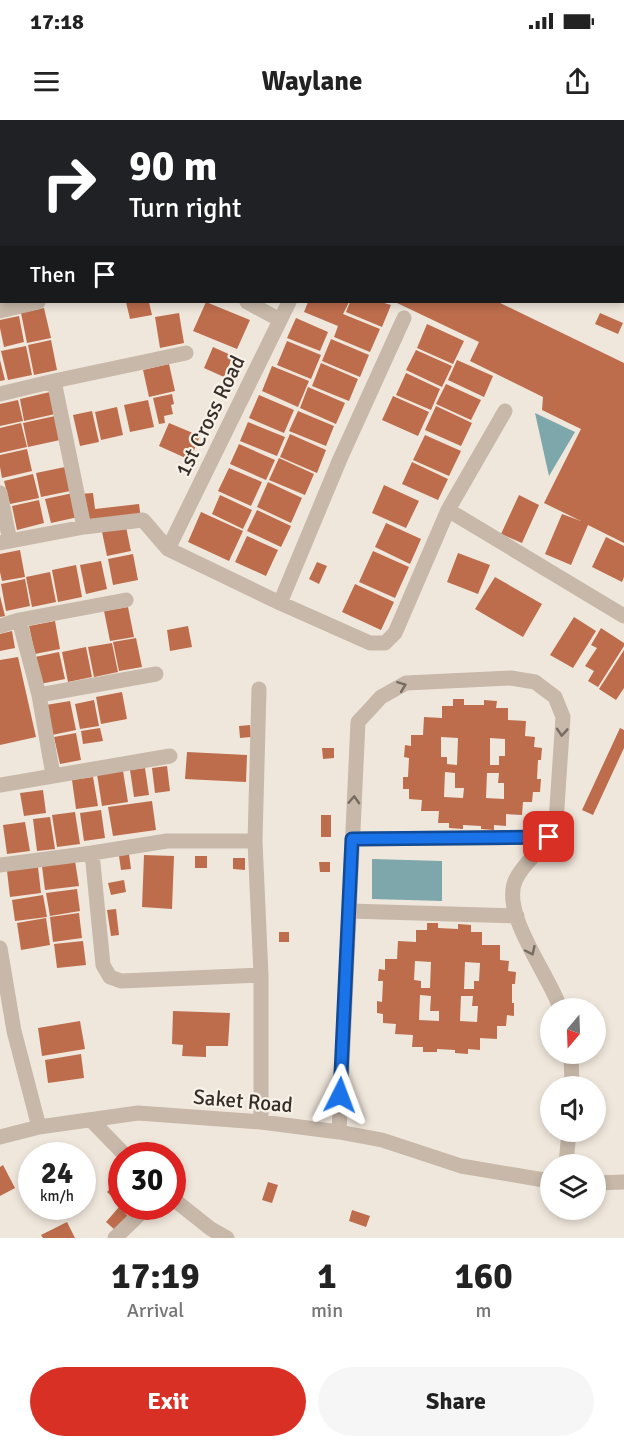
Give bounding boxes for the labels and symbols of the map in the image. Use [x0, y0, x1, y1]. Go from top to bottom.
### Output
street label: 1st Cross Road [170, 351, 250, 481]
one-way arrow [397, 681, 407, 694]
one-way arrow [556, 727, 569, 736]
one-way arrow [348, 796, 361, 805]
pin [523, 811, 574, 862]
one-way arrow [524, 945, 536, 956]
north arrow [540, 998, 606, 1064]
position arrow [308, 1063, 372, 1127]
street label: Saket Road [192, 1084, 294, 1118]
speed limit sign: 30 [108, 1142, 186, 1220]

